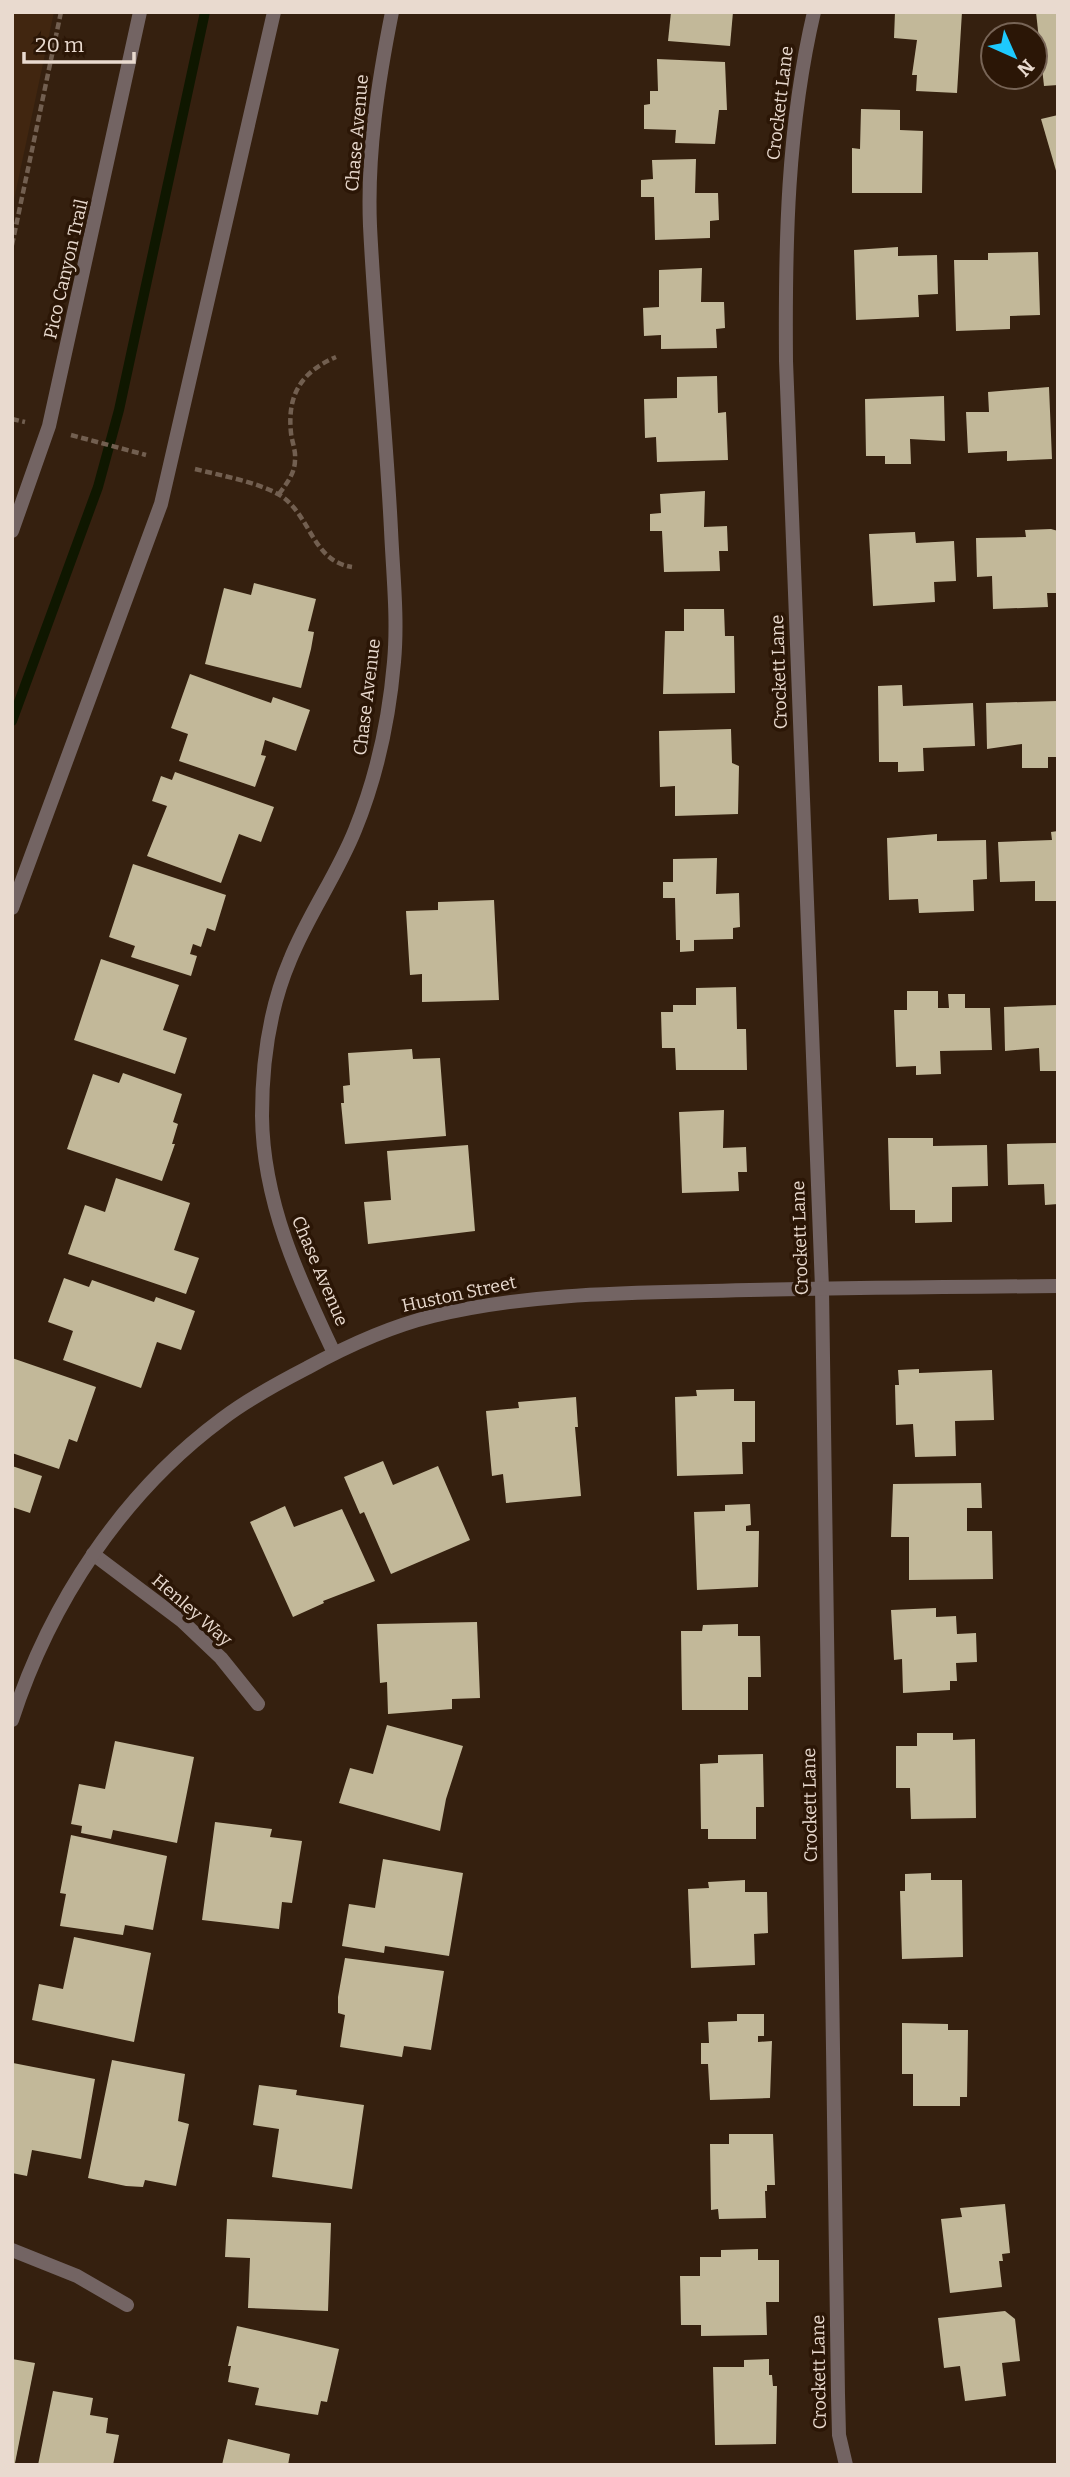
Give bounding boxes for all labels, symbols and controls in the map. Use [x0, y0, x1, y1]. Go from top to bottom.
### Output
scale bar [24, 21, 135, 65]
north arrow [979, 21, 1049, 91]
text: 20 m [35, 32, 84, 58]
street label: Crockett Lane [762, 45, 798, 161]
text: N [1012, 54, 1039, 81]
street label: Chase Avenue [341, 74, 373, 192]
street label: Pico Canyon Trail [39, 197, 93, 341]
street label: Crockett Lane [766, 614, 792, 730]
street label: Chase Avenue [349, 637, 385, 757]
street label: Crockett Lane [787, 1180, 813, 1296]
street label: Chase Avenue [287, 1213, 353, 1329]
street label: Huston Street [400, 1271, 519, 1317]
street label: Henley Way [148, 1569, 237, 1651]
street label: Crockett Lane [798, 1747, 822, 1863]
street label: Crockett Lane [807, 2314, 831, 2430]

